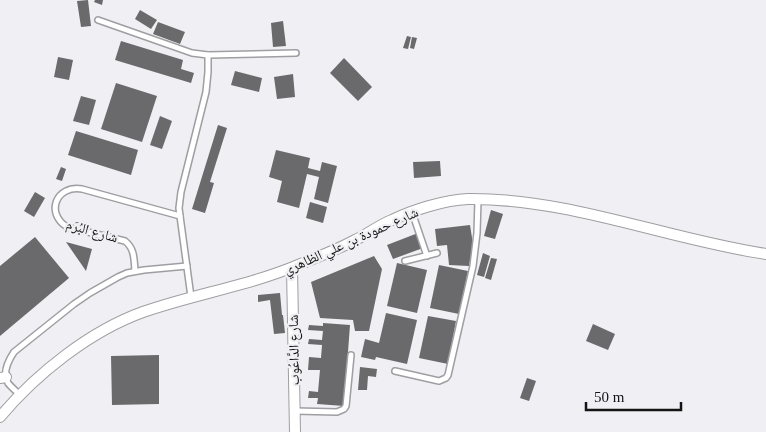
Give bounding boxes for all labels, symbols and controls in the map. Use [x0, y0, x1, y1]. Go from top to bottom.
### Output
street label: شارع حمودة بن علي الظاهري [281, 205, 422, 281]
street label: شارع البُرَم [64, 216, 120, 247]
street label: شارع الدَّاعُوب [285, 314, 304, 386]
scale bar [586, 380, 681, 412]
text: 50 m [594, 389, 625, 405]

